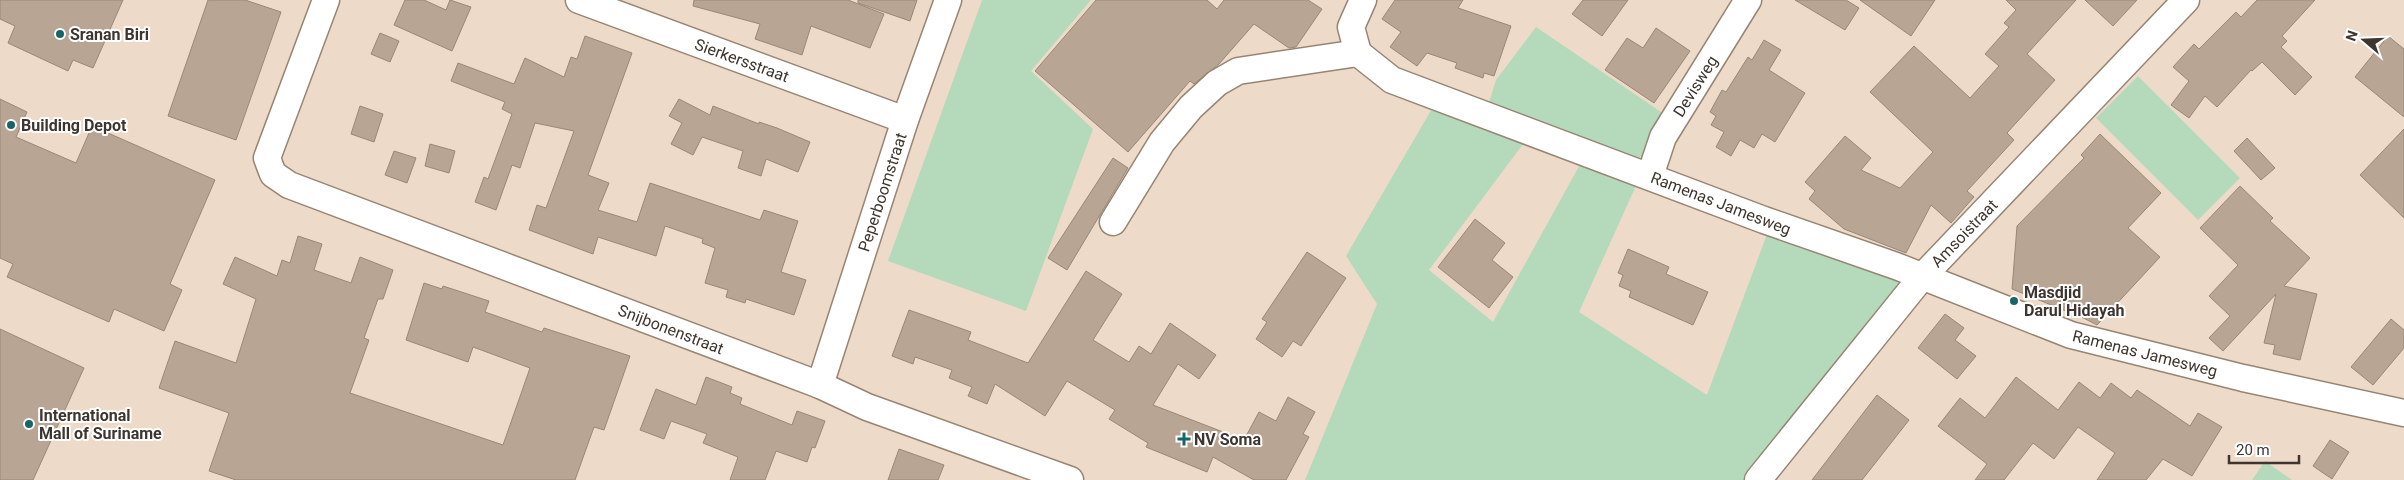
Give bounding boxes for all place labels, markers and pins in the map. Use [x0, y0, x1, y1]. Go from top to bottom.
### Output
place label: Sranan Biri [70, 25, 149, 44]
marker: Sranan Biri [54, 28, 66, 40]
place label: Building Depot [21, 116, 127, 135]
marker: Building Depot [5, 119, 17, 131]
place label: Masdjid Darul Hidayah [2024, 283, 2124, 320]
marker: Masdjid Darul Hidayah [2008, 295, 2020, 307]
place label: International Mall of Suriname [39, 406, 162, 443]
marker: International Mall of Suriname [23, 418, 35, 430]
place label: NV Soma [1194, 430, 1261, 449]
marker: NV Soma [1178, 433, 1190, 445]

